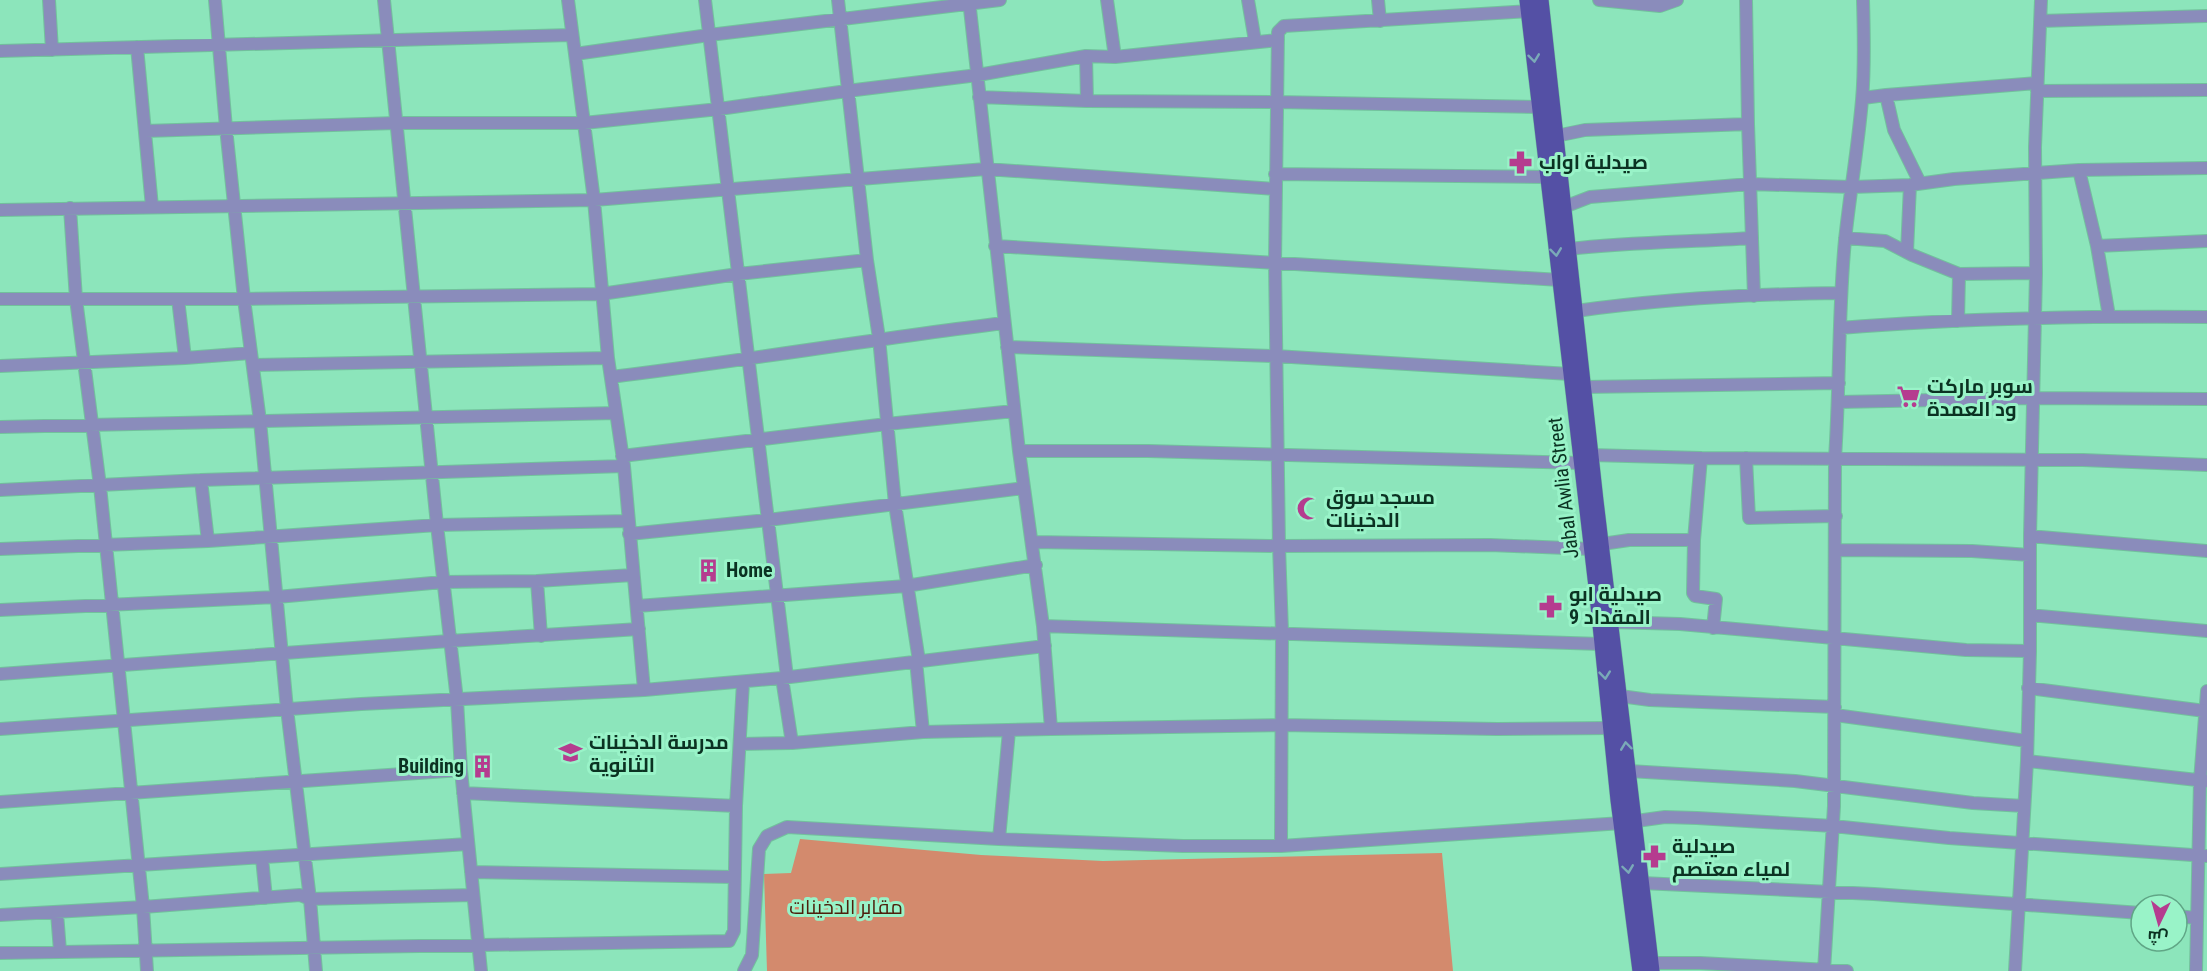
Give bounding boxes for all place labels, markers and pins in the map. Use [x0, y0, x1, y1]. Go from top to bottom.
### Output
pharmacy icon: صيدلية اواب [1508, 149, 1534, 175]
place label: صيدلية اواب [1539, 150, 1648, 174]
place label: سوبر ماركت ود العمدة [1927, 374, 2033, 421]
supermarket icon: سوبر ماركت ود العمدة [1896, 384, 1922, 410]
place label: مسجد سوق الدخينات [1326, 485, 1435, 532]
mosque icon: مسجد سوق الدخينات [1295, 496, 1321, 522]
building icon: Home [695, 557, 721, 583]
place label: Home [726, 558, 773, 582]
place label: صيدلية ابو المقداد 9 [1569, 582, 1662, 629]
pharmacy icon: صيدلية ابو المقداد 9 [1538, 593, 1564, 619]
place label: مدرسة الدخينات الثانوية [589, 730, 729, 777]
school or university icon: مدرسة الدخينات الثانوية [558, 740, 584, 766]
building icon: Building [469, 753, 495, 779]
place label: Building [398, 754, 464, 778]
place label: صيدلية لمياء معتصم [1672, 834, 1790, 883]
pharmacy icon: صيدلية لمياء معتصم [1641, 844, 1667, 870]

